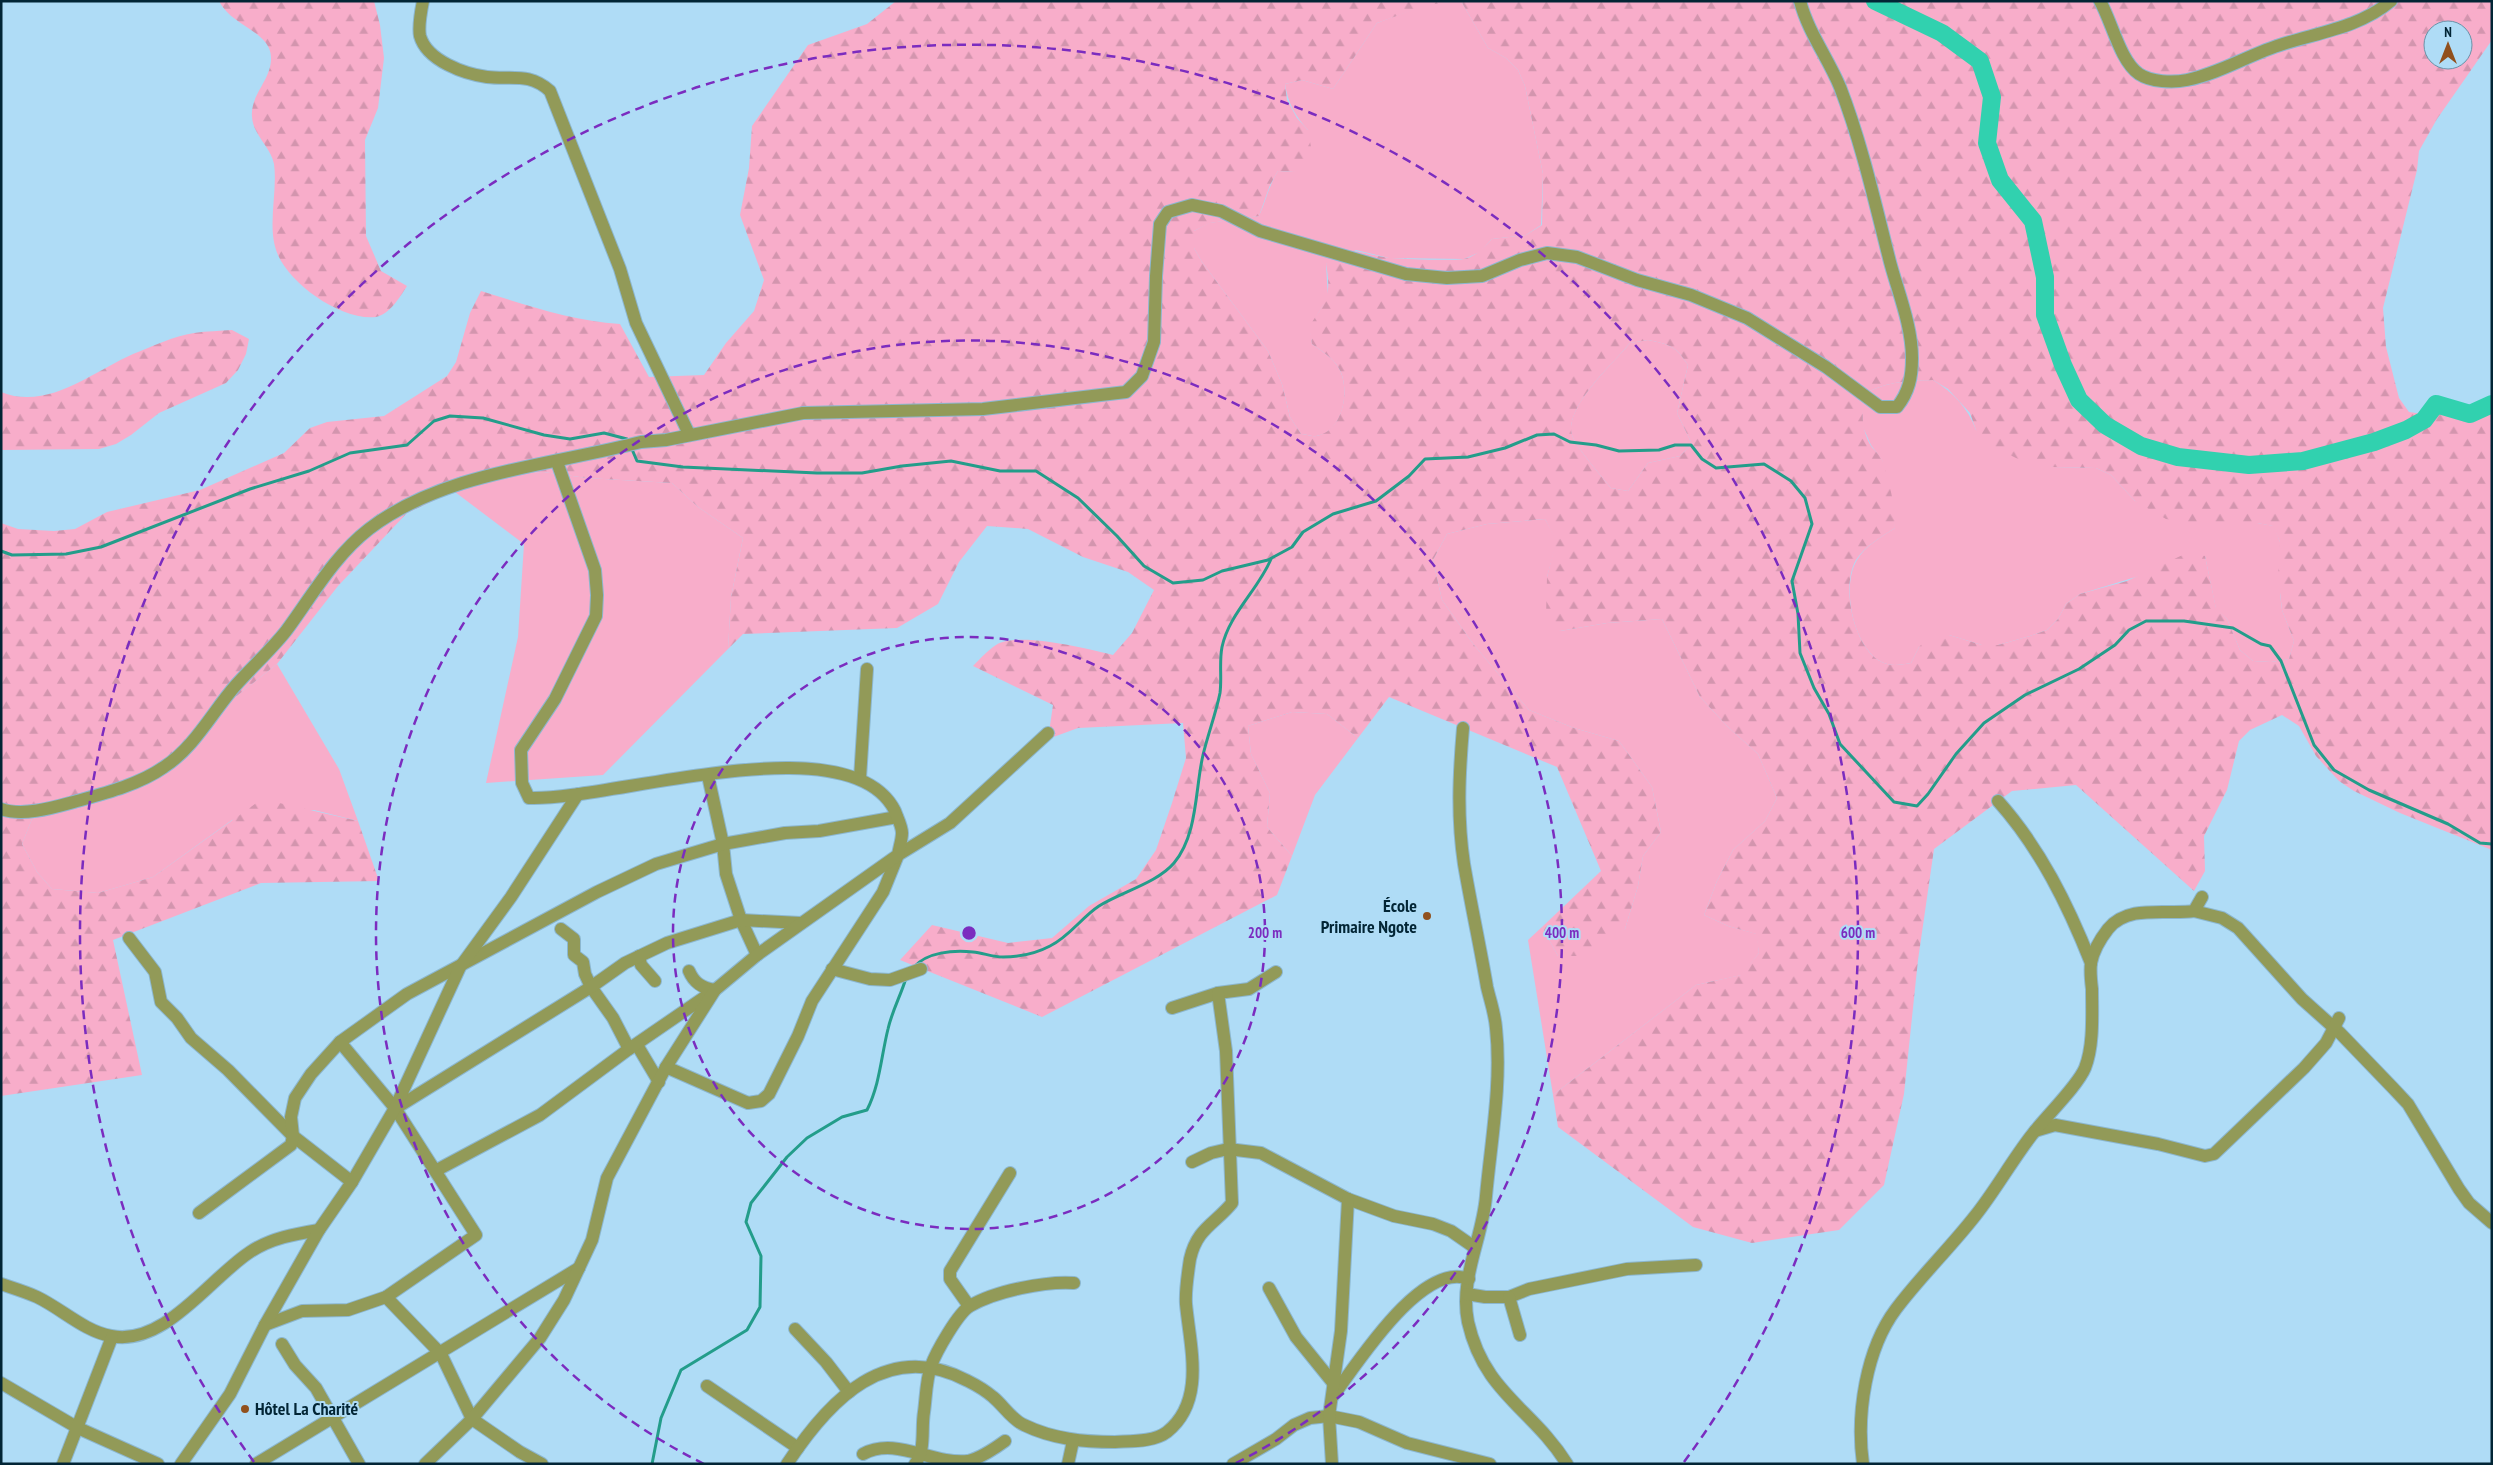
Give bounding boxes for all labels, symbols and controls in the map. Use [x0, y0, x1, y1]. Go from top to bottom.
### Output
north arrow [2423, 20, 2473, 70]
text: N [2444, 23, 2452, 41]
place label: École Primaire Ngote [1321, 894, 1417, 938]
marker: École Primaire Ngote [1421, 910, 1433, 922]
text: 200 m [1248, 923, 1282, 942]
text: 400 m [1545, 923, 1579, 942]
text: 600 m [1841, 923, 1875, 942]
centre of rings [960, 924, 978, 942]
place label: Hôtel La Charité [255, 1397, 358, 1420]
marker: Hôtel La Charité [239, 1403, 251, 1415]

